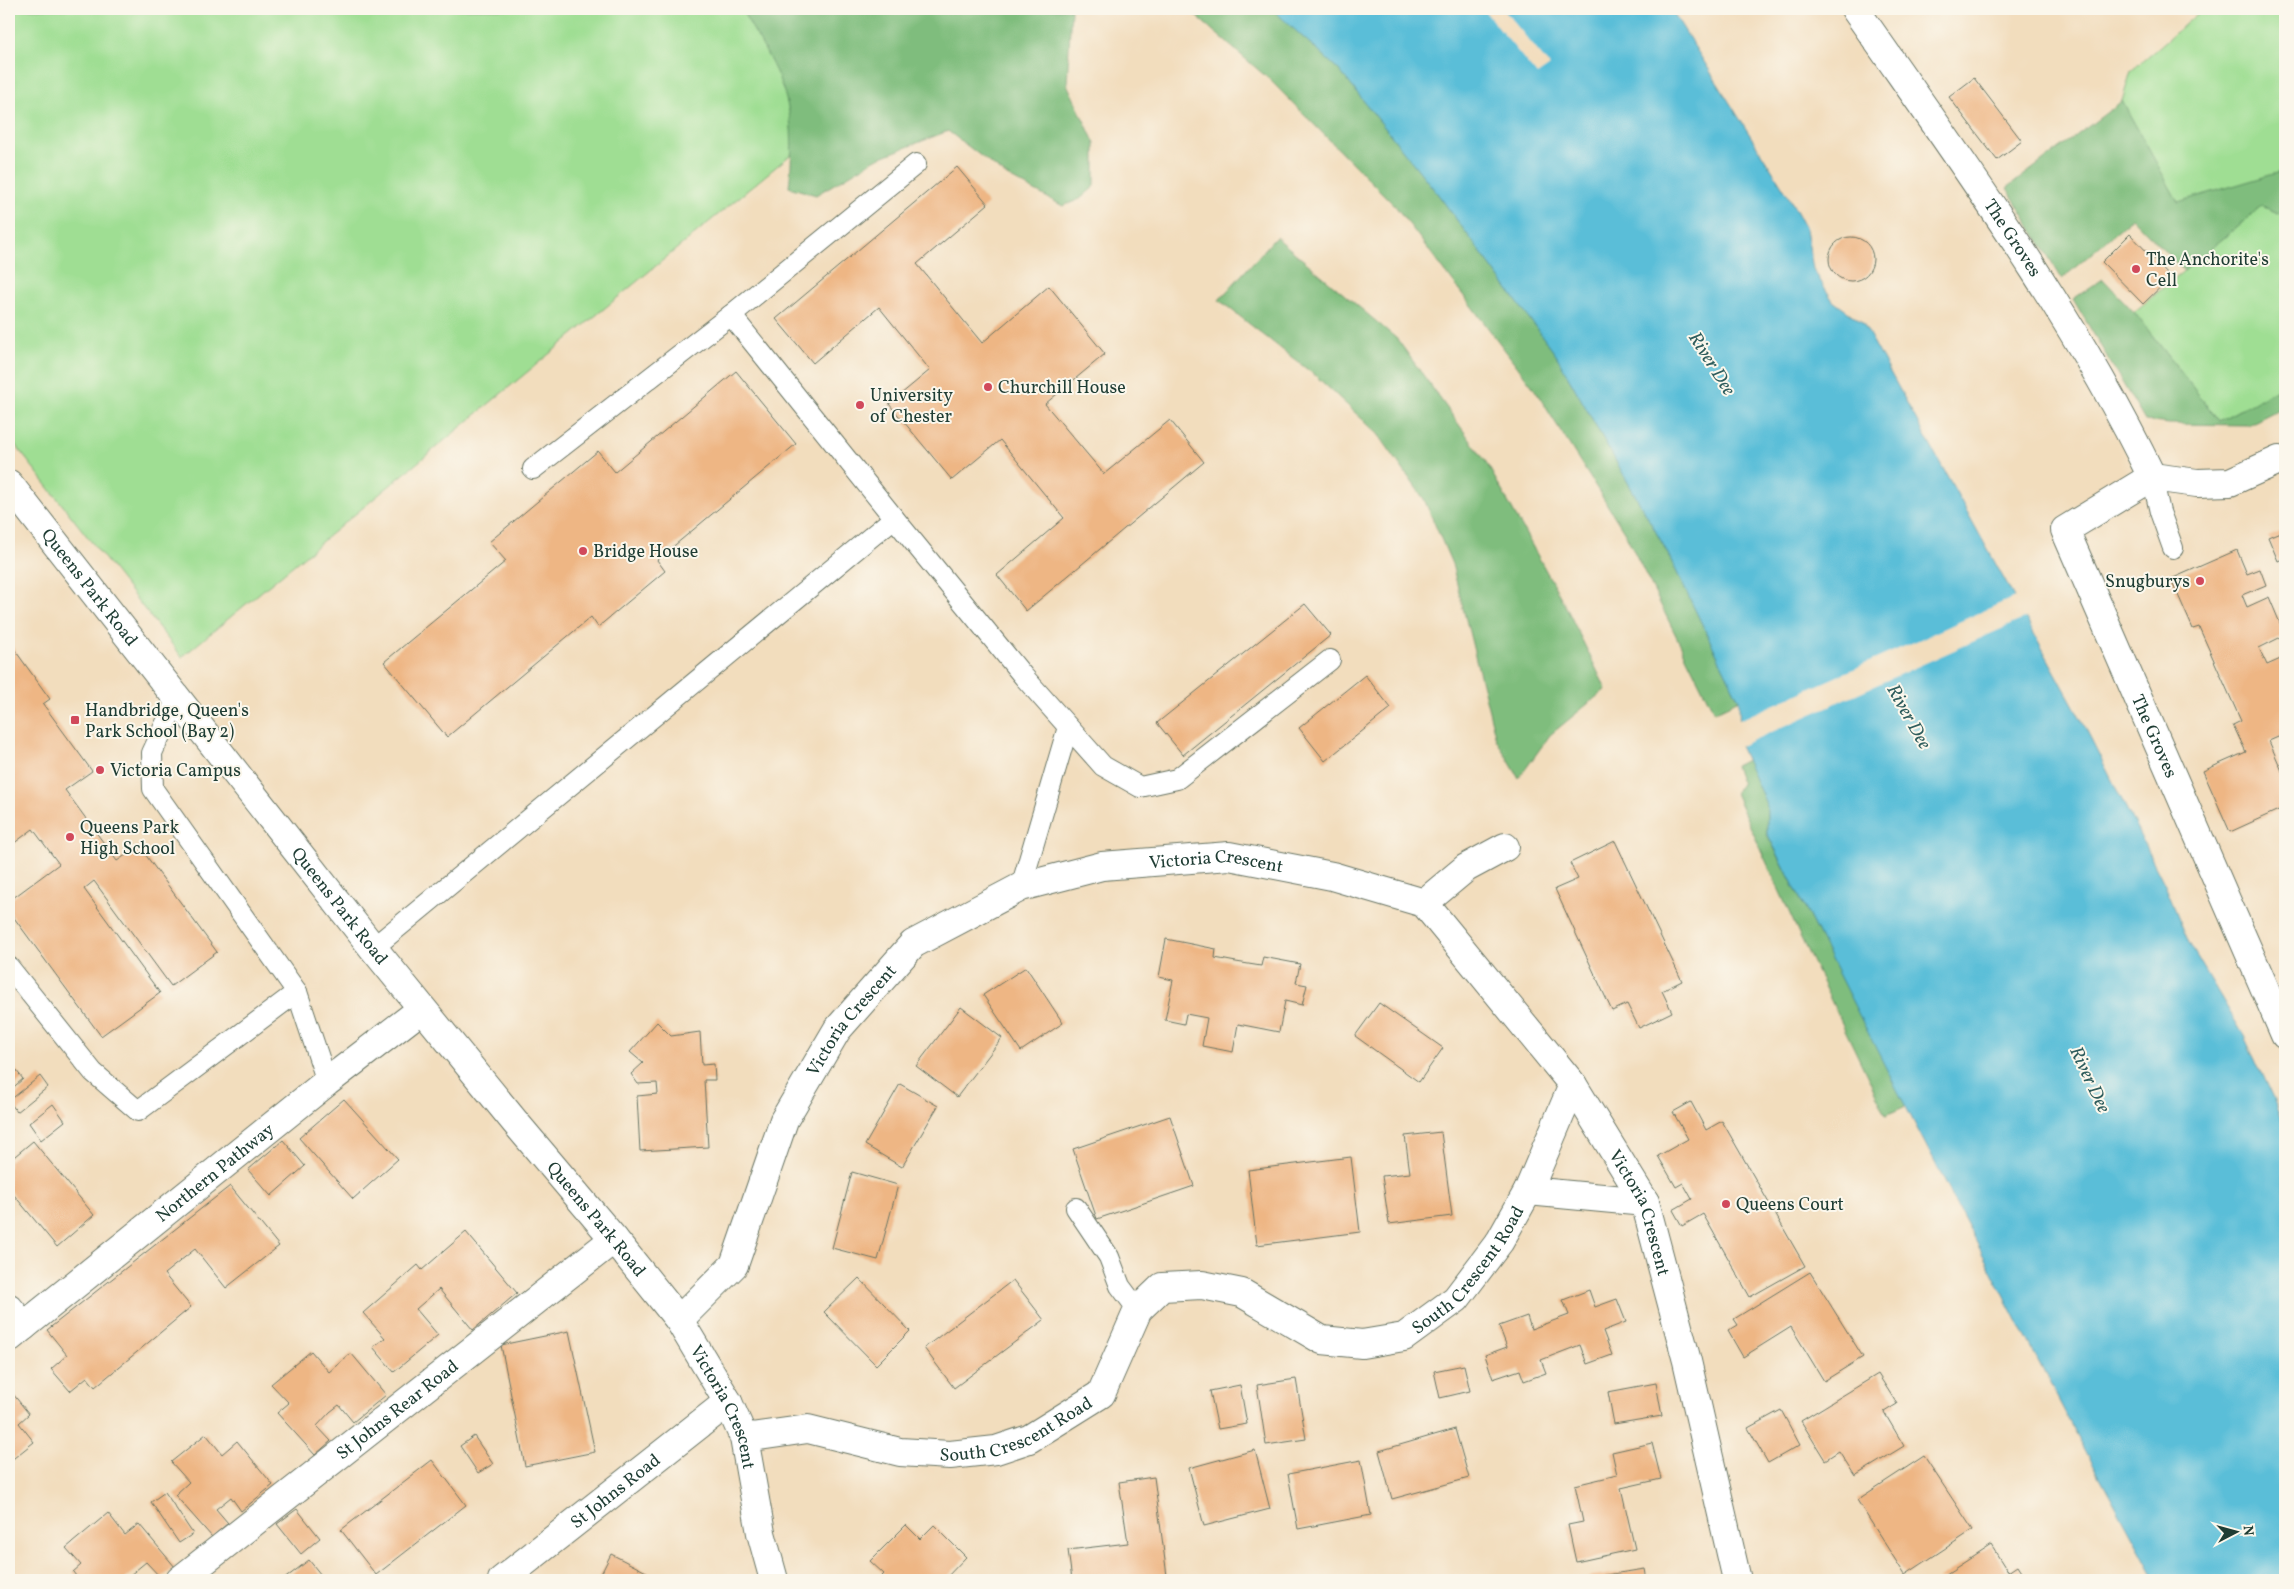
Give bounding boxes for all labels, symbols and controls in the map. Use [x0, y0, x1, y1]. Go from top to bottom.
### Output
street label: The Groves [1977, 195, 2047, 282]
place label: The Anchorite's Cell [2146, 248, 2269, 294]
marker: The Anchorite's Cell [2130, 263, 2142, 275]
water label: River Dee [1682, 327, 1741, 401]
place label: Churchill House [998, 376, 1126, 401]
marker: Churchill House [982, 381, 994, 393]
place label: University of Chester [870, 384, 953, 430]
marker: University of Chester [854, 399, 866, 411]
street label: Queens Park Road [35, 524, 143, 652]
place label: Bridge House [593, 540, 698, 565]
marker: Bridge House [577, 545, 589, 557]
place label: Snugburys [2105, 570, 2190, 595]
marker: Snugburys [2194, 575, 2206, 587]
water label: River Dee [1880, 680, 1937, 754]
street label: The Groves [2124, 691, 2183, 782]
place label: Handbridge, Queen's Park School (Bay 2) [85, 699, 249, 745]
marker: Handbridge, Queen's Park School (Bay 2) [69, 714, 81, 726]
place label: Victoria Campus [110, 759, 241, 784]
marker: Victoria Campus [94, 764, 106, 776]
place label: Queens Park High School [80, 816, 179, 862]
marker: Queens Park High School [64, 831, 76, 843]
street label: Queens Park Road [285, 842, 393, 971]
street label: Victoria Crescent [1148, 845, 1285, 880]
street label: Victoria Crescent [801, 960, 903, 1081]
water label: River Dee [2062, 1042, 2116, 1117]
street label: Northern Pathway [151, 1118, 280, 1229]
street label: Victoria Crescent [1602, 1145, 1675, 1279]
street label: Queens Park Road [540, 1157, 651, 1283]
place label: Queens Court [1736, 1193, 1844, 1218]
marker: Queens Court [1720, 1198, 1732, 1210]
street label: South Crescent Road [1407, 1202, 1531, 1341]
street label: Victoria Crescent [683, 1341, 760, 1471]
street label: St Johns Rear Road [332, 1355, 464, 1467]
street label: South Crescent Road [939, 1391, 1098, 1469]
street label: St Johns Road [566, 1449, 666, 1536]
north arrow [2212, 1506, 2262, 1556]
text: N [2237, 1525, 2257, 1537]

